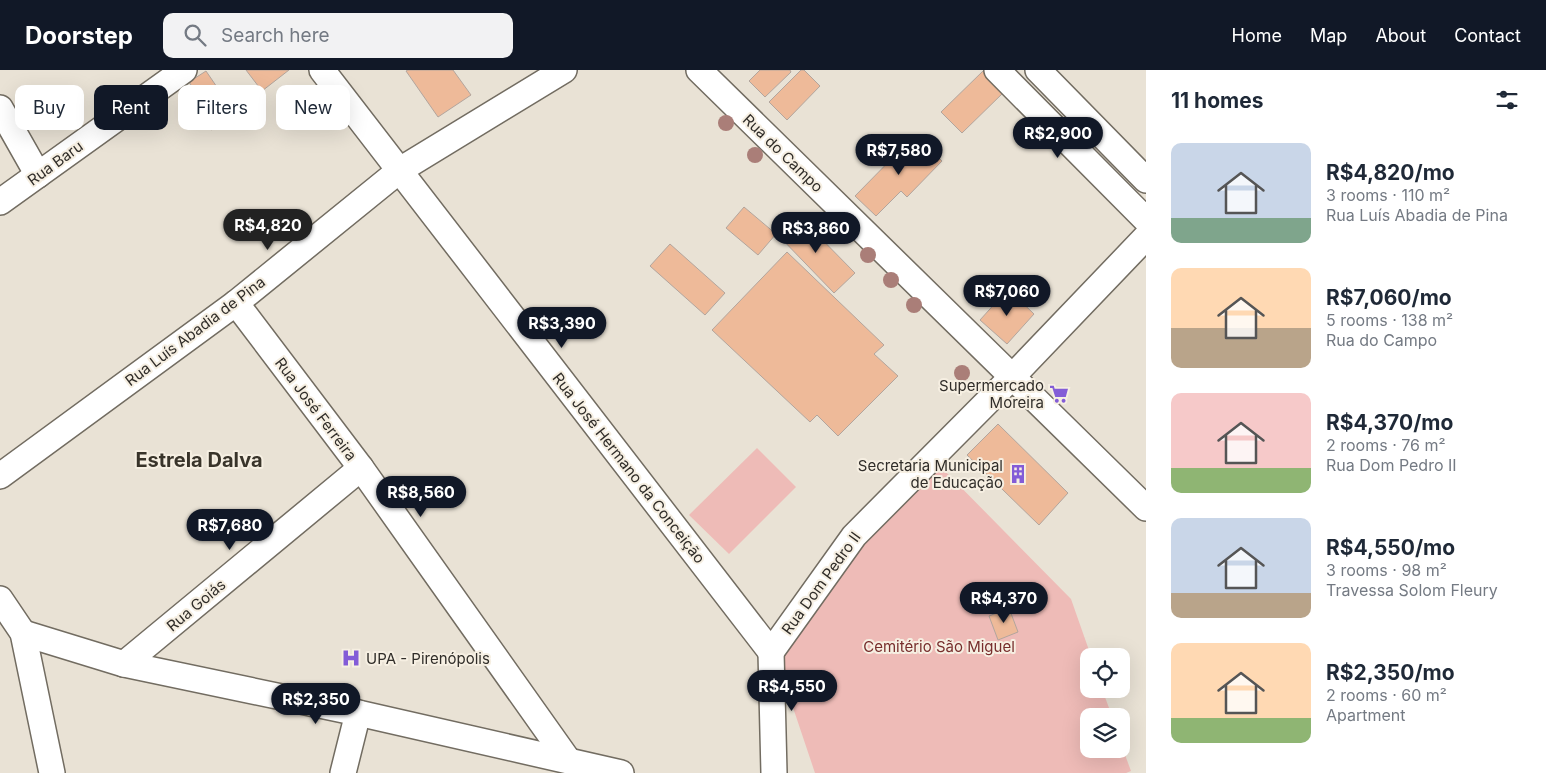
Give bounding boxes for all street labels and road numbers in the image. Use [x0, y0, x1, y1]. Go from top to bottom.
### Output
street label: Rua do Campo [739, 110, 827, 196]
street label: Rua Baru [24, 137, 86, 189]
street label: Rua Luís Abadia de Pina [121, 272, 269, 390]
street label: Rua José Ferreira [271, 354, 361, 464]
street label: Rua José Hermano da Conceição [549, 369, 709, 567]
street label: Rua Dom Pedro II [777, 528, 865, 638]
street label: Rua Goiás [163, 575, 229, 635]

